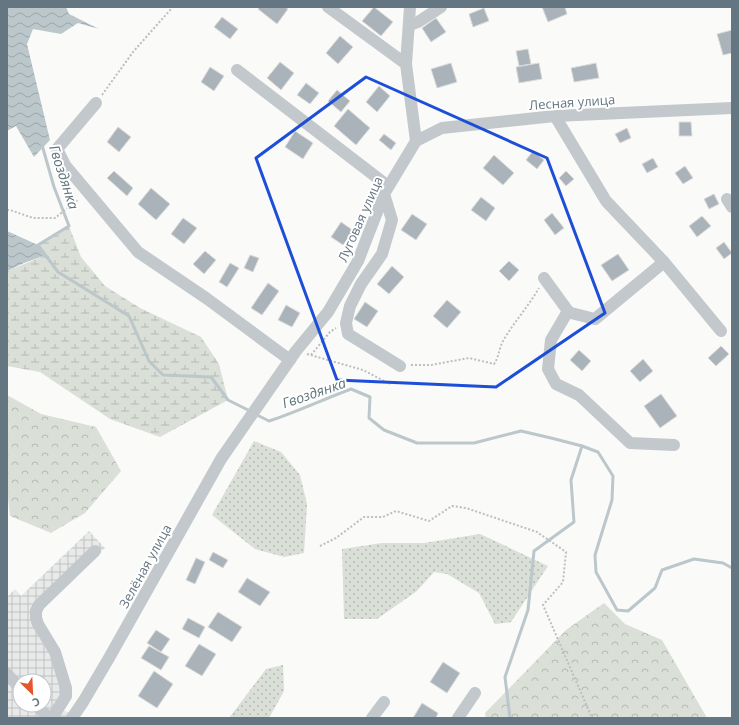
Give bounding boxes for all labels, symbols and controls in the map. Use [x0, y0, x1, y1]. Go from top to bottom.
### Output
street label: Лесная улица [528, 90, 616, 114]
water label: Гвоздянка [45, 142, 84, 211]
street label: Луговая улица [333, 173, 387, 265]
water label: Гвоздянка [279, 373, 348, 412]
street label: Зелёная улица [115, 521, 175, 611]
north arrow [12, 673, 52, 713]
text: С [30, 694, 43, 711]

